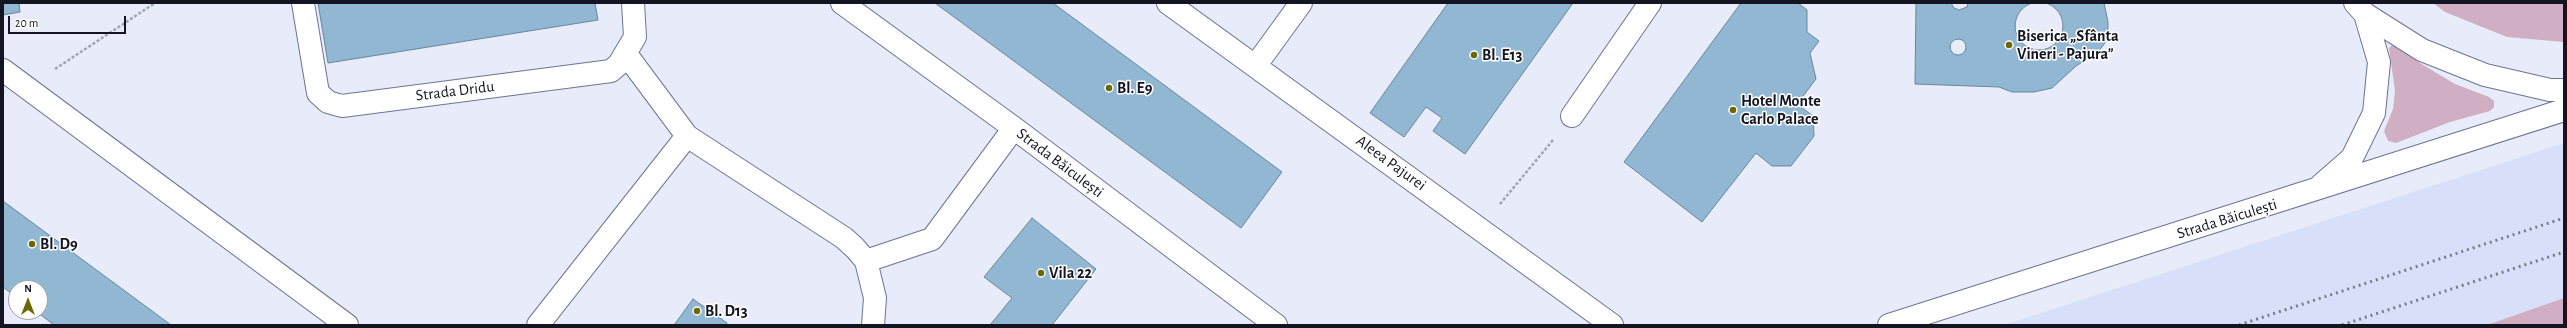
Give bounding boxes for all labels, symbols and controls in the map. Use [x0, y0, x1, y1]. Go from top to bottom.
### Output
scale bar [10, 8, 128, 34]
text: 20 m [15, 17, 38, 29]
place label: Biserica „Sfânta Vineri - Pajura” [2017, 26, 2119, 64]
marker: Biserica „Sfânta Vineri - Pajura” [2004, 40, 2014, 50]
place label: Bl. E13 [1482, 45, 1522, 65]
marker: Bl. E13 [1469, 50, 1479, 60]
street label: Strada Dridu [415, 77, 495, 105]
place label: Bl. E9 [1117, 78, 1152, 98]
marker: Bl. E9 [1104, 83, 1114, 93]
place label: Hotel Monte Carlo Palace [1741, 91, 1821, 129]
marker: Hotel Monte Carlo Palace [1728, 105, 1738, 115]
street label: Strada Băiculești [1013, 124, 1107, 202]
street label: Aleea Pajurei [1352, 131, 1430, 195]
street label: Strada Băiculești [2175, 195, 2279, 243]
place label: Bl. D9 [40, 234, 78, 254]
marker: Bl. D9 [27, 239, 37, 249]
place label: Vila 22 [1049, 263, 1092, 283]
marker: Vila 22 [1036, 268, 1046, 278]
north arrow [8, 280, 48, 320]
text: N [24, 283, 32, 294]
place label: Bl. D13 [705, 301, 748, 321]
marker: Bl. D13 [692, 306, 702, 316]

